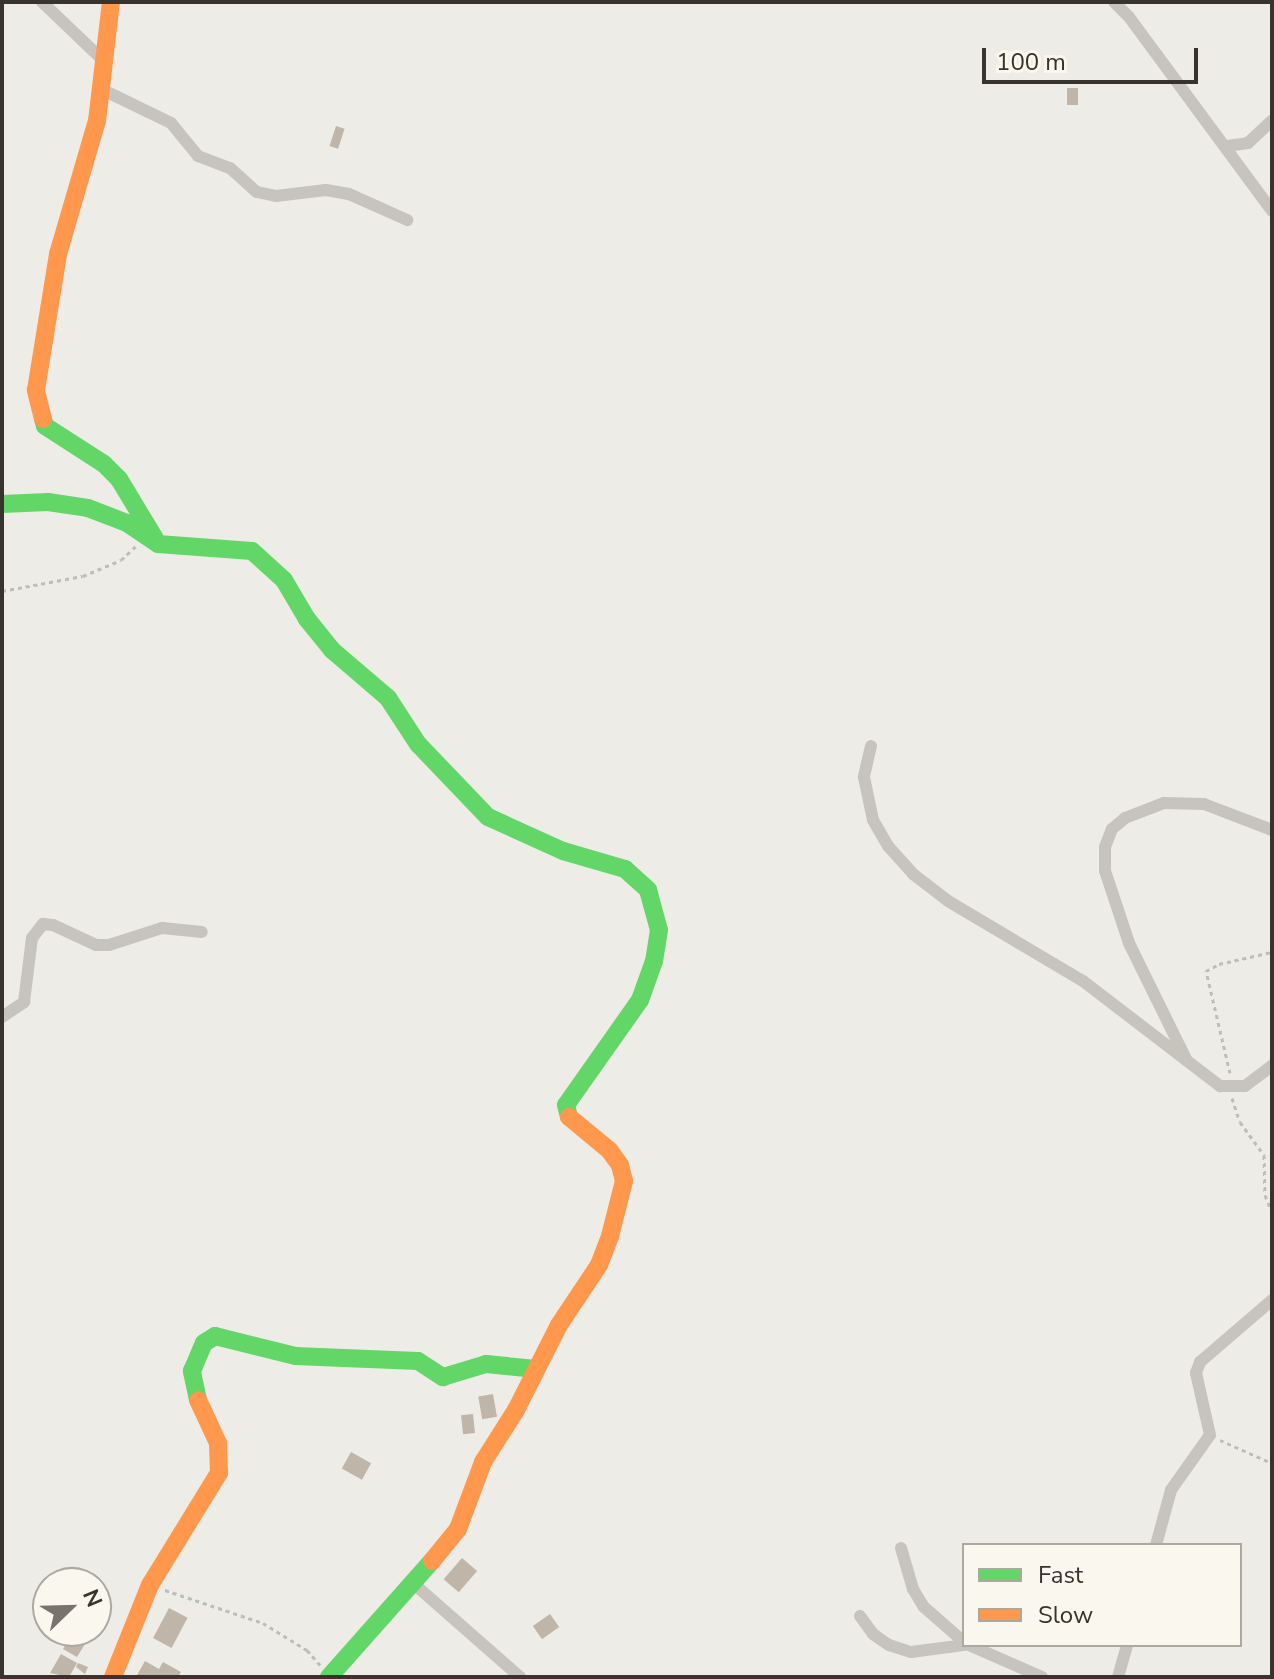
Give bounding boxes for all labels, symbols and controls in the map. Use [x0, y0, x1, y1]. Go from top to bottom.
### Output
scale bar [986, 32, 1202, 82]
text: 100 m [996, 46, 1066, 78]
legend [962, 1543, 1242, 1647]
text: Fast [1038, 1559, 1083, 1591]
north arrow [32, 1567, 112, 1647]
text: N [75, 1585, 109, 1612]
text: Slow [1038, 1599, 1093, 1631]

